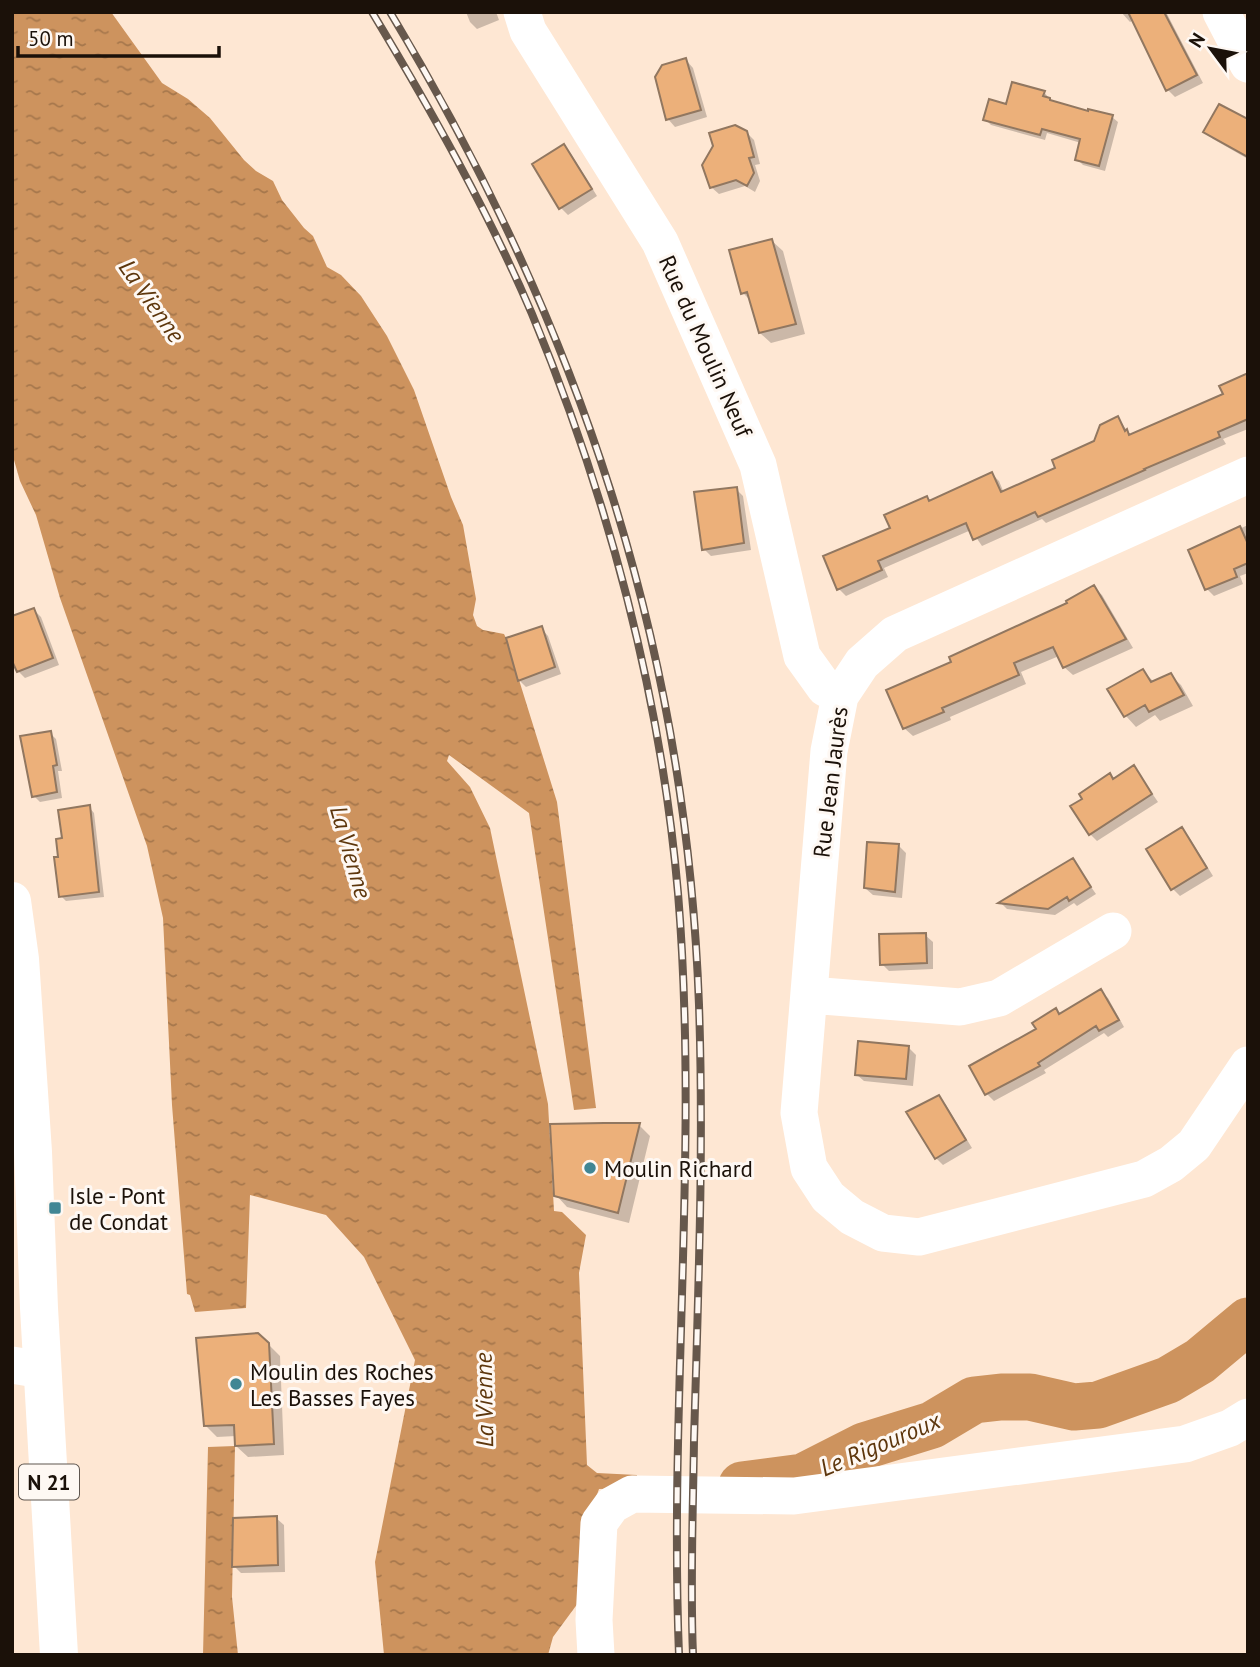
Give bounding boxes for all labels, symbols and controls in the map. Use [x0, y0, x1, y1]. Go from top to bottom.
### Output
scale bar [18, 14, 219, 58]
north arrow [1176, 14, 1246, 84]
text: 50 m [28, 25, 74, 52]
text: N [1183, 28, 1210, 52]
street label: Rue du Moulin Neuf [653, 251, 760, 443]
water label: La Vienne [112, 253, 192, 349]
street label: Rue Jean Jaurès [806, 705, 854, 859]
water label: La Vienne [323, 802, 379, 902]
place label: Moulin Richard [604, 1154, 753, 1183]
marker: Moulin Richard [582, 1160, 598, 1176]
place label: Isle - Pont de Condat [69, 1181, 168, 1236]
marker: Isle - Pont de Condat [47, 1200, 63, 1216]
water label: La Vienne [468, 1352, 500, 1448]
place label: Moulin des Roches Les Basses Fayes [250, 1357, 434, 1412]
marker: Moulin des Roches Les Basses Fayes [228, 1376, 244, 1392]
water label: Le Rigouroux [815, 1404, 946, 1483]
road number: N 21 [19, 1464, 79, 1500]

